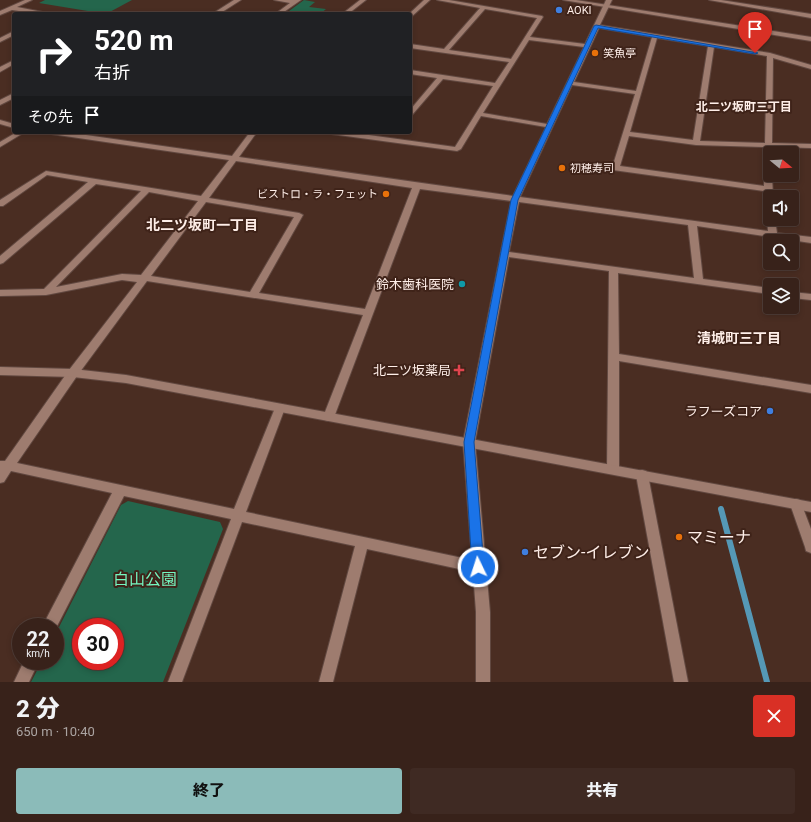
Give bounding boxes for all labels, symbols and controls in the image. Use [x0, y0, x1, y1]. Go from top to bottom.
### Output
place label: AOKI [567, 4, 592, 17]
marker: AOKI [554, 5, 564, 15]
pin [738, 12, 772, 53]
icon: arrive [744, 18, 766, 40]
text: 520 m [94, 24, 173, 57]
icon: right [28, 28, 80, 80]
place label: 笑魚亭 [603, 47, 636, 60]
marker: 笑魚亭 [590, 48, 600, 58]
text: 右折 [94, 62, 130, 83]
district label: 北二ツ坂町三丁目 [696, 100, 792, 114]
icon: arrive [81, 104, 103, 126]
text: その先 [28, 108, 73, 126]
north arrow [763, 146, 799, 182]
map controls [763, 146, 799, 314]
place label: 初穂寿司 [570, 162, 614, 175]
marker: 初穂寿司 [557, 163, 567, 173]
place label: ビストロ・ラ・フェット [257, 188, 378, 201]
marker: ビストロ・ラ・フェット [381, 189, 391, 199]
button: sound [763, 190, 799, 226]
district label: 北二ツ坂町一丁目 [146, 217, 258, 233]
button: search [763, 234, 799, 270]
place label: 鈴木歯科医院 [376, 277, 454, 292]
button: layers [763, 278, 799, 314]
marker: 鈴木歯科医院 [457, 279, 467, 289]
district label: 清城町三丁目 [697, 330, 781, 346]
place label: 北二ツ坂薬局 [373, 363, 451, 378]
marker: 北二ツ坂薬局 [454, 365, 464, 375]
place label: ラフーズコア [685, 404, 762, 419]
marker: ラフーズコア [765, 406, 775, 416]
place label: マミーナ [687, 528, 751, 547]
marker: マミーナ [674, 532, 684, 542]
place label: セブン-イレブン [533, 543, 649, 562]
position arrow [457, 546, 499, 588]
marker: セブン-イレブン [520, 547, 530, 557]
park label: 白山公園 [113, 570, 177, 589]
speed limit sign: 30 [72, 618, 124, 670]
text: 22 [27, 627, 49, 651]
text: km/h [26, 648, 50, 659]
text: 2 分 [16, 695, 60, 723]
button: close [753, 695, 795, 737]
text: 650 m · 10:40 [16, 724, 95, 739]
button: 終了 [16, 768, 402, 814]
button: 共有 [410, 768, 795, 814]

